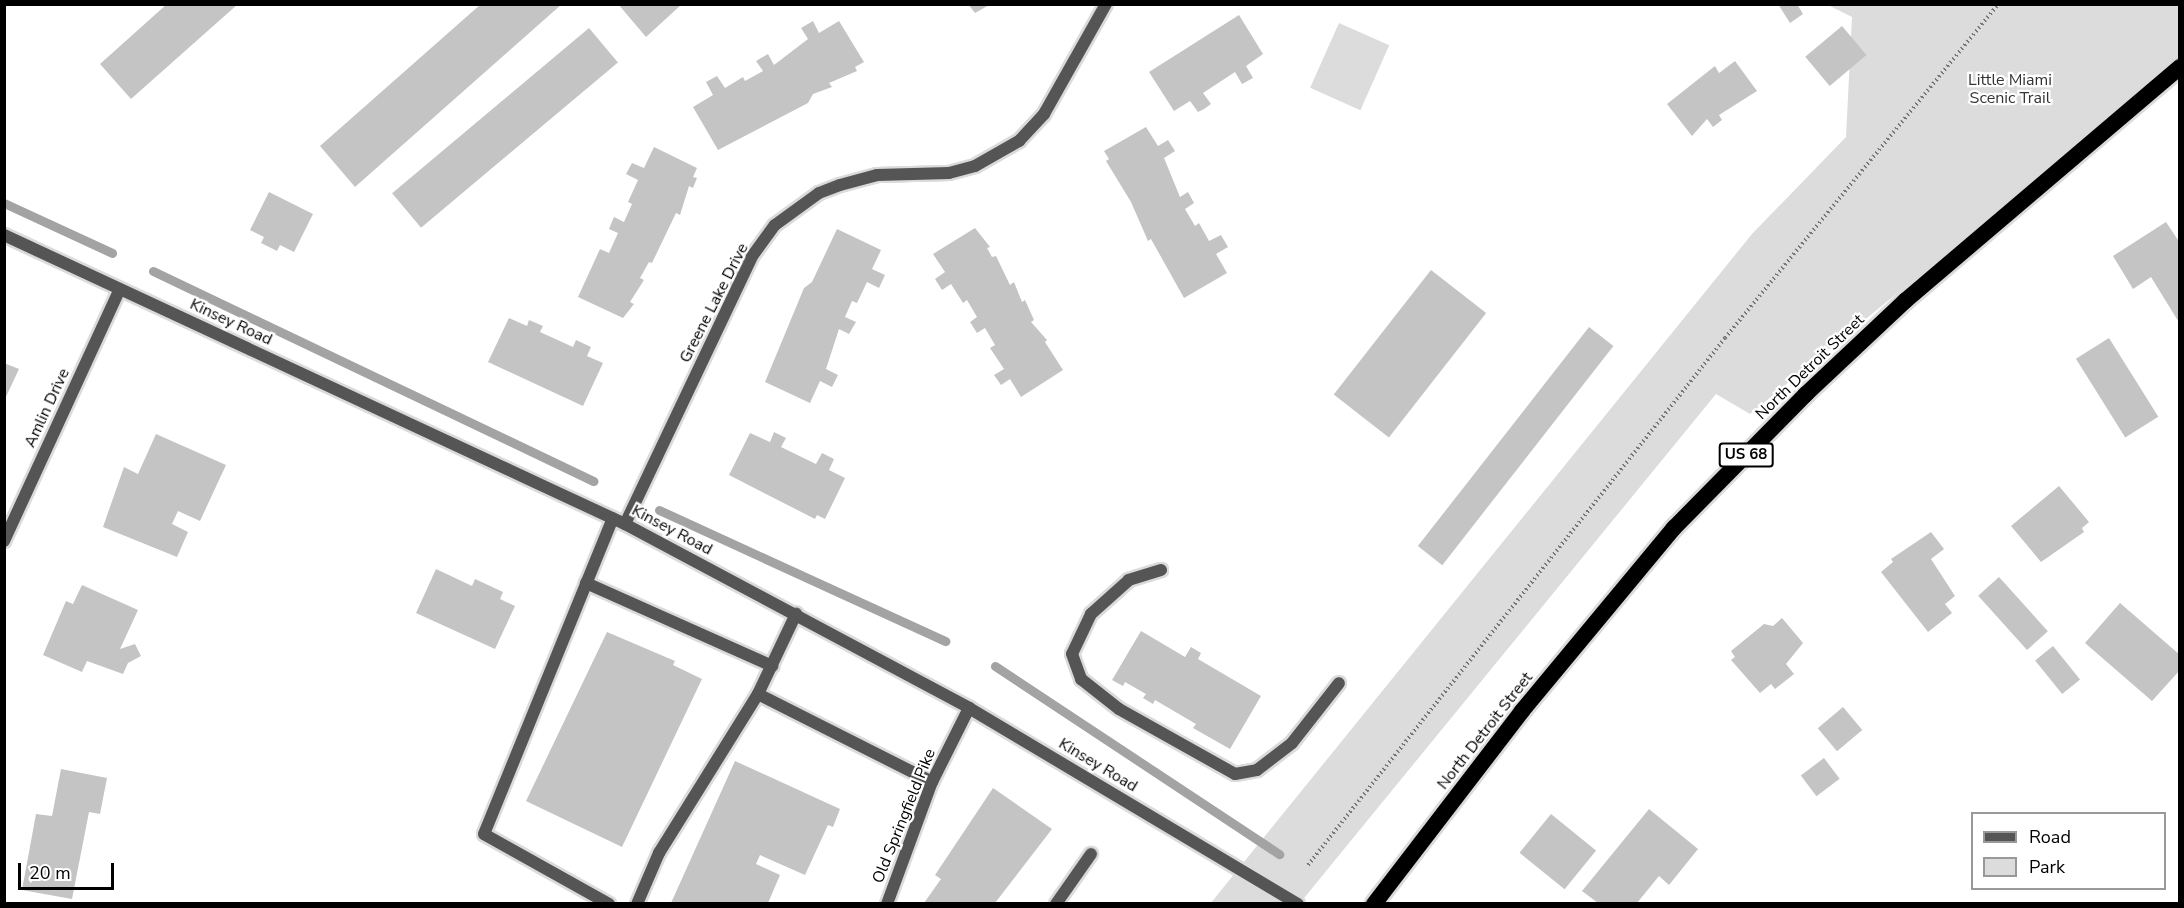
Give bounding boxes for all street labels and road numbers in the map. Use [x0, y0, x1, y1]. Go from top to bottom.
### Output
street label: Greene Lake Drive [676, 240, 752, 366]
street label: Kinsey Road [187, 295, 275, 349]
street label: North Detroit Street [1752, 310, 1868, 424]
street label: Amlin Drive [20, 365, 74, 451]
road number: US 68 [1718, 443, 1774, 467]
street label: Kinsey Road [628, 501, 716, 559]
street label: North Detroit Street [1433, 669, 1537, 793]
street label: Kinsey Road [1055, 734, 1141, 796]
street label: Old Springfield Pike [868, 746, 940, 886]

